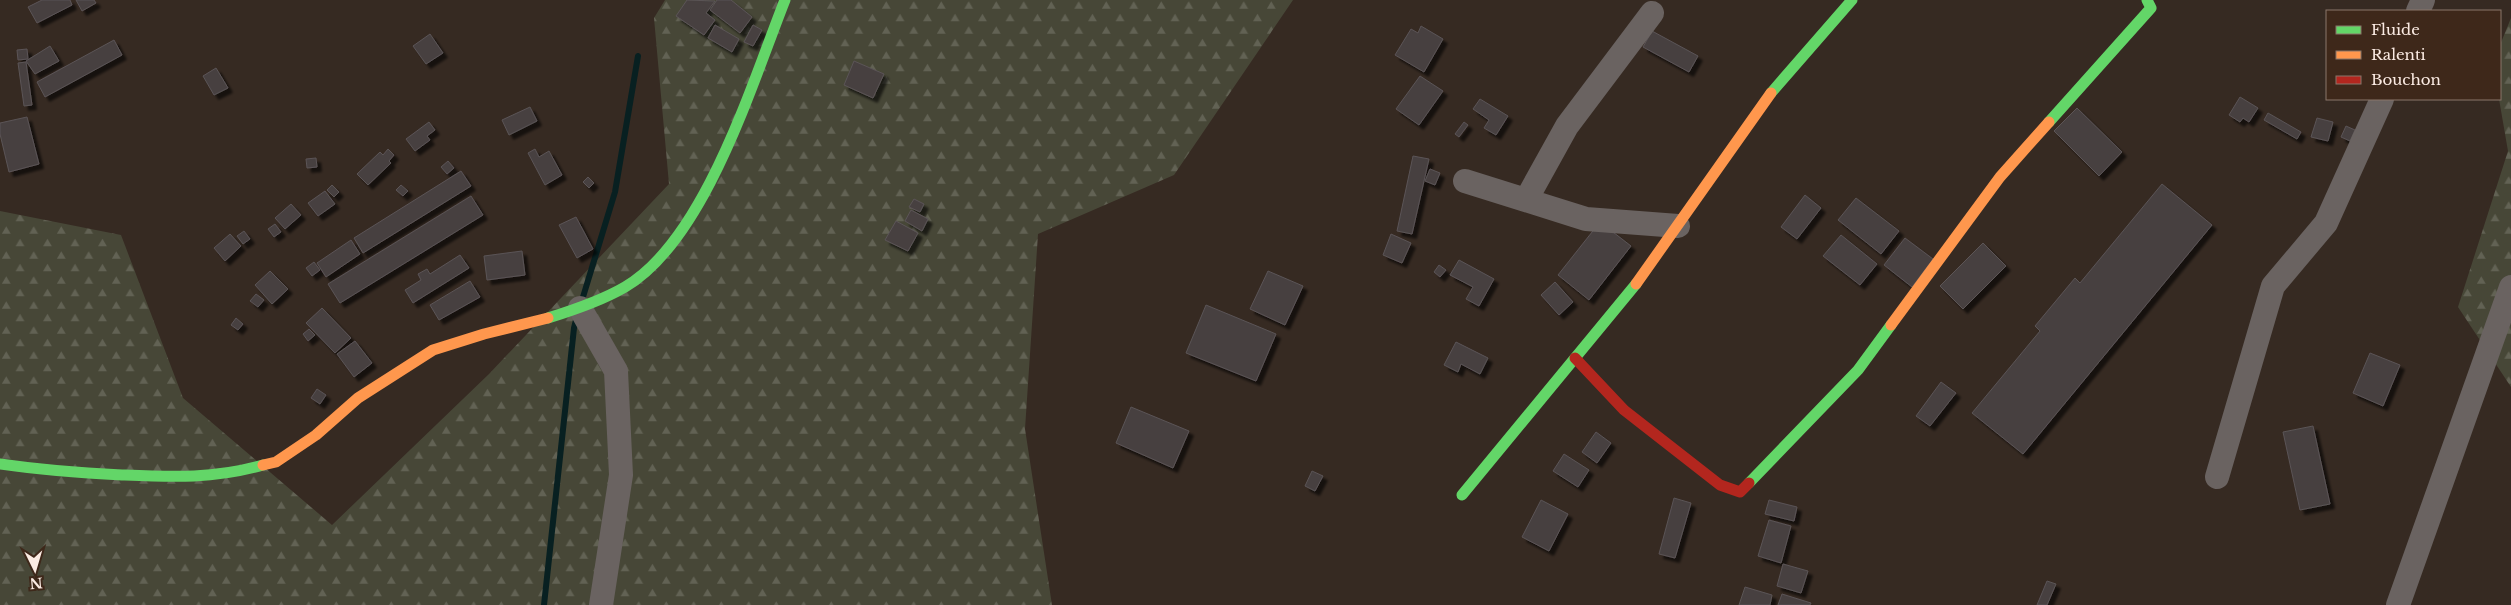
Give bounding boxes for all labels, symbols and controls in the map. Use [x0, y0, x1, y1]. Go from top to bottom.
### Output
legend [2326, 10, 2501, 100]
text: Fluide [2371, 20, 2420, 39]
text: Ralenti [2371, 45, 2426, 64]
text: Bouchon [2371, 70, 2441, 89]
north arrow [10, 545, 60, 595]
text: N [29, 573, 43, 592]

